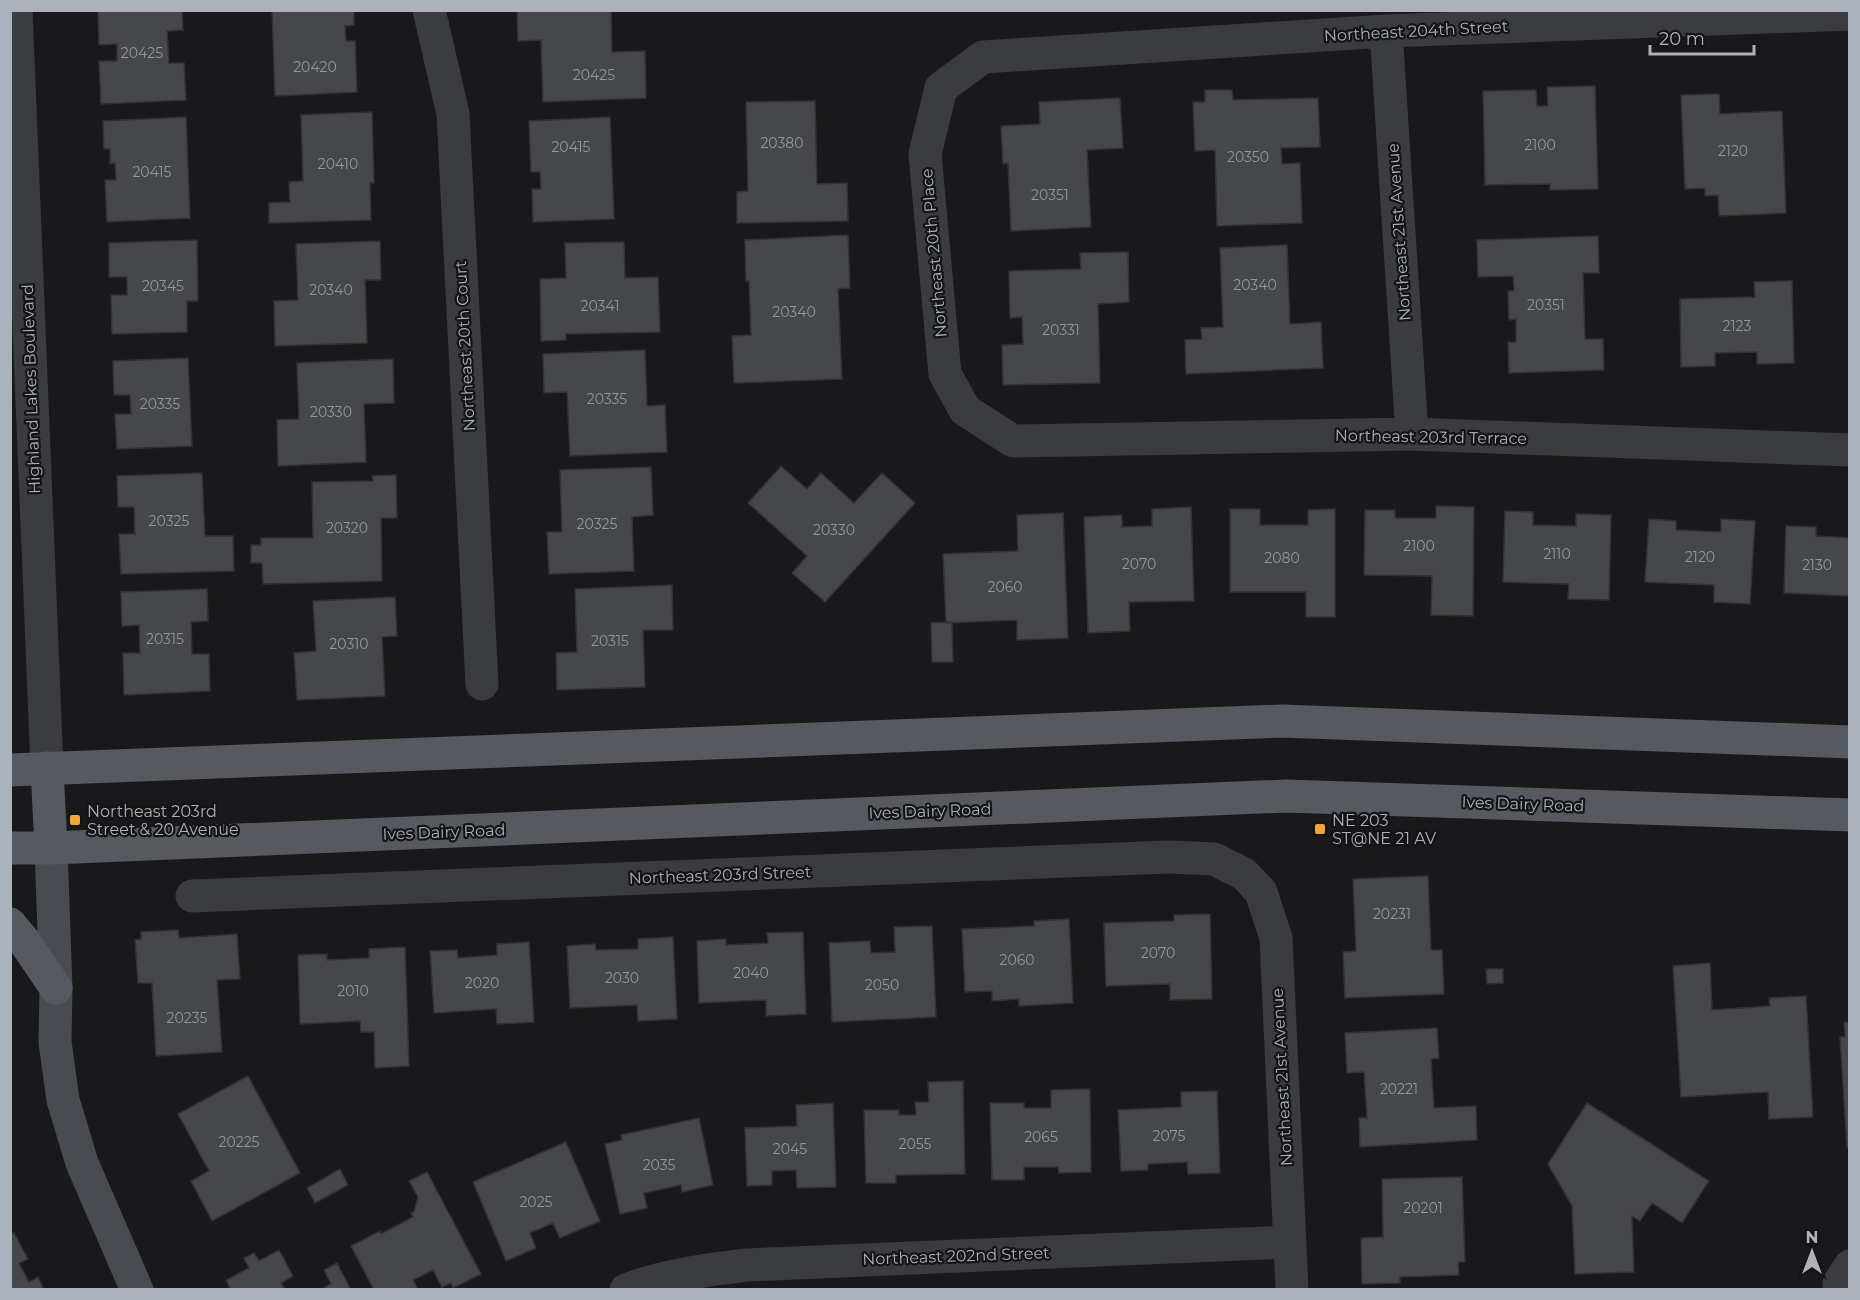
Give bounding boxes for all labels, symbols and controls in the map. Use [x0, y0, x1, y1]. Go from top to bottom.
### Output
street label: Northeast 204th Street [1323, 17, 1509, 45]
scale bar [1650, 18, 1754, 56]
text: 20 m [1659, 28, 1705, 50]
house number: 20425 [121, 44, 163, 62]
house number: 20420 [293, 58, 337, 76]
house number: 20425 [573, 66, 615, 84]
house number: 20380 [760, 134, 804, 152]
house number: 2100 [1524, 136, 1556, 154]
house number: 20415 [551, 138, 591, 156]
street label: Northeast 21st Avenue [1383, 142, 1415, 322]
house number: 2120 [1718, 142, 1748, 160]
house number: 20350 [1227, 148, 1269, 166]
house number: 20410 [318, 155, 358, 173]
house number: 20415 [132, 163, 172, 181]
street label: Northeast 20th Place [917, 168, 951, 338]
house number: 20351 [1031, 186, 1069, 204]
street label: Northeast 20th Court [451, 260, 479, 432]
house number: 20340 [1233, 276, 1277, 294]
house number: 20345 [142, 277, 184, 295]
house number: 20340 [309, 281, 353, 299]
street label: Highland Lakes Boulevard [18, 284, 44, 494]
house number: 20351 [1527, 296, 1565, 314]
house number: 20341 [581, 297, 619, 315]
house number: 20340 [772, 303, 816, 321]
house number: 2123 [1723, 317, 1752, 335]
house number: 20331 [1042, 321, 1080, 339]
house number: 20335 [587, 390, 627, 408]
house number: 20335 [140, 395, 180, 413]
house number: 20330 [310, 403, 352, 421]
street label: Northeast 203rd Terrace [1335, 426, 1527, 448]
house number: 20325 [149, 512, 189, 530]
house number: 20325 [577, 515, 617, 533]
house number: 20320 [326, 519, 368, 537]
house number: 20330 [813, 521, 855, 539]
house number: 2100 [1403, 537, 1435, 555]
house number: 2110 [1543, 545, 1571, 563]
house number: 2120 [1685, 548, 1715, 566]
house number: 2080 [1264, 549, 1300, 567]
house number: 2070 [1122, 555, 1156, 573]
house number: 2130 [1802, 556, 1832, 574]
house number: 2060 [988, 578, 1022, 596]
house number: 20315 [146, 630, 184, 648]
house number: 20315 [591, 632, 629, 650]
house number: 20310 [329, 635, 369, 653]
street label: Ives Dairy Road [1461, 792, 1585, 816]
street label: Ives Dairy Road [868, 799, 992, 823]
place label: Northeast 203rd Street & 20 Avenue [87, 802, 239, 839]
place label: NE 203 ST@NE 21 AV [1332, 811, 1437, 848]
marker: Northeast 203rd Street & 20 Avenue [68, 813, 82, 827]
street label: Ives Dairy Road [382, 820, 506, 844]
marker: NE 203 ST@NE 21 AV [1313, 822, 1327, 836]
street label: Northeast 203rd Street [628, 862, 812, 888]
house number: 20231 [1373, 905, 1411, 923]
house number: 2070 [1141, 944, 1175, 962]
house number: 2060 [1000, 951, 1034, 969]
house number: 2040 [733, 964, 769, 982]
house number: 2030 [605, 969, 639, 987]
house number: 2020 [465, 974, 499, 992]
house number: 2050 [865, 976, 899, 994]
house number: 2010 [337, 982, 369, 1000]
street label: Northeast 21st Avenue [1268, 988, 1296, 1166]
house number: 20235 [167, 1009, 207, 1027]
house number: 20221 [1380, 1080, 1418, 1098]
house number: 2075 [1153, 1127, 1186, 1145]
house number: 2065 [1024, 1128, 1058, 1146]
house number: 20225 [218, 1133, 260, 1151]
house number: 2055 [899, 1135, 932, 1153]
house number: 2045 [773, 1140, 807, 1158]
house number: 2035 [643, 1156, 675, 1174]
house number: 2025 [519, 1193, 553, 1211]
house number: 20201 [1403, 1199, 1443, 1217]
north arrow [1782, 1222, 1842, 1282]
text: N [1806, 1228, 1818, 1247]
street label: Northeast 202nd Street [862, 1243, 1050, 1269]

